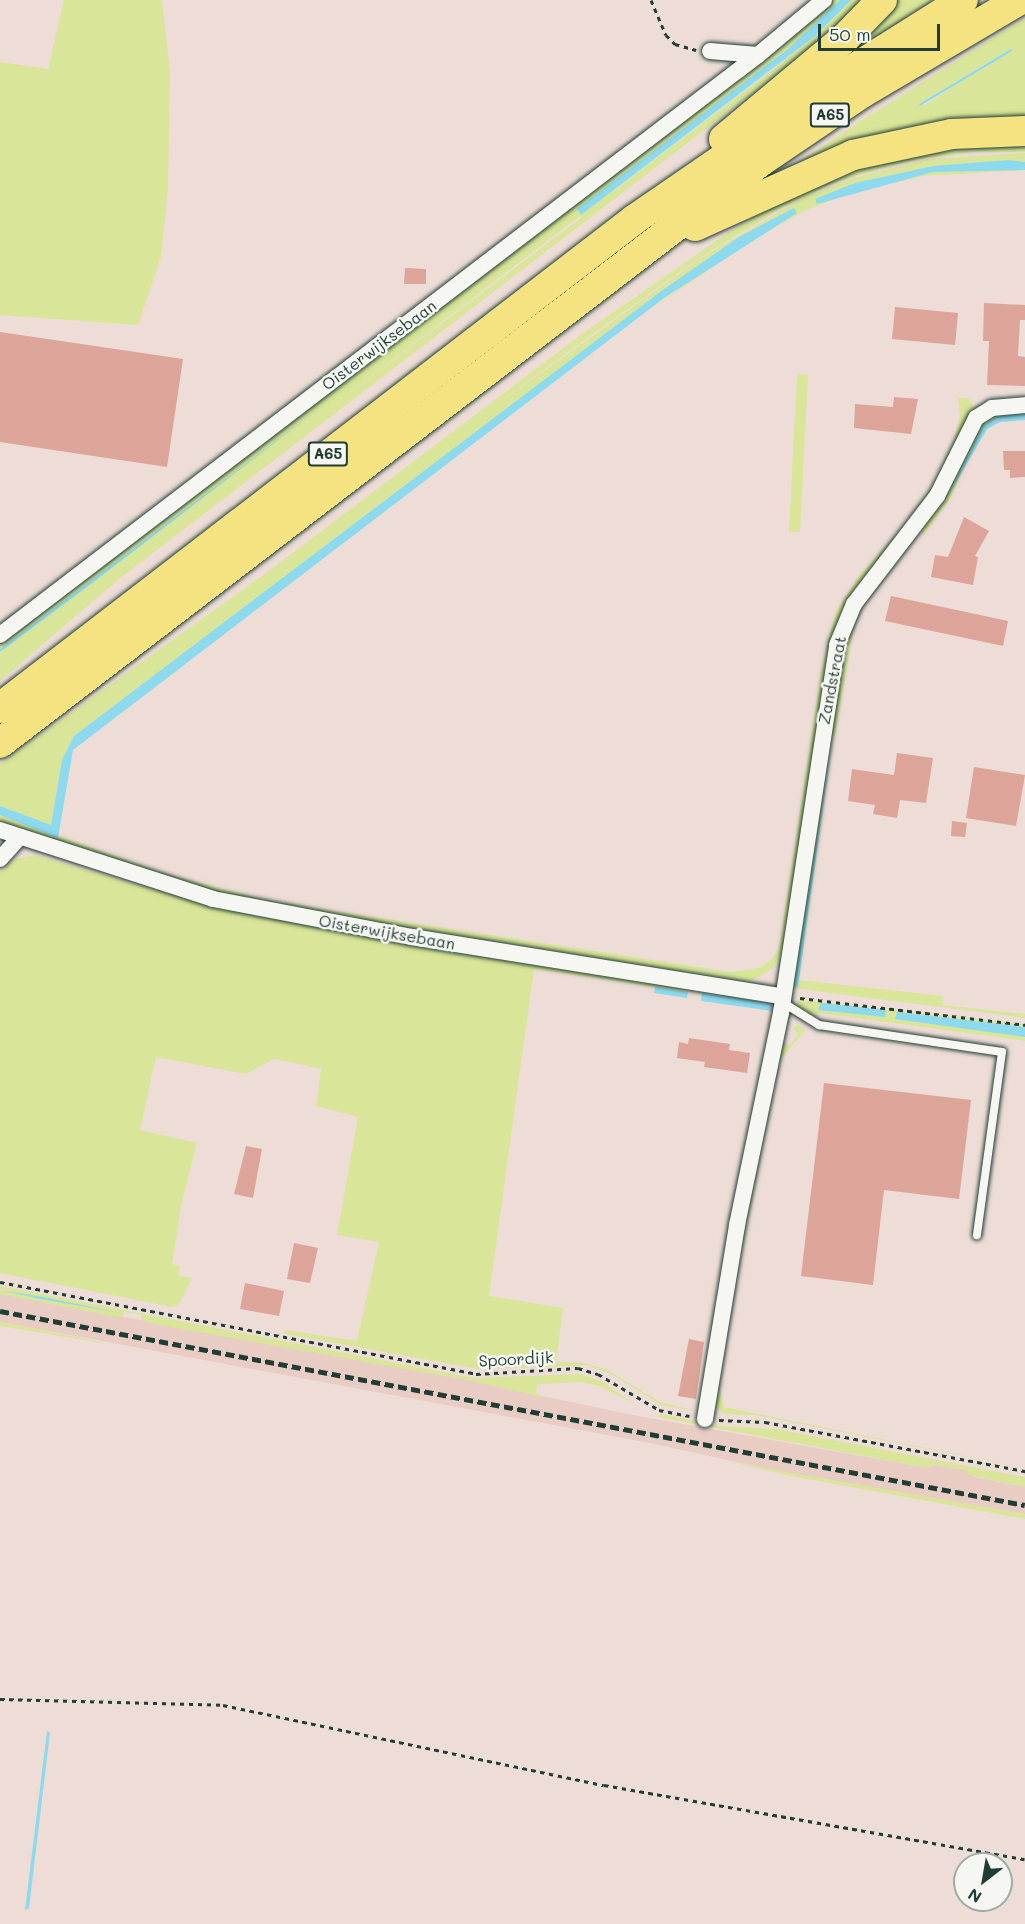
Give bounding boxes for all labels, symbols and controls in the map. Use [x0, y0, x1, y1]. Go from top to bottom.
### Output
scale bar [821, 12, 942, 50]
text: 50 m [829, 22, 871, 46]
road number: A65 [809, 103, 851, 127]
street label: Oisterwijksebaan [318, 296, 440, 394]
road number: A65 [307, 442, 349, 466]
street label: Zandstraat [814, 634, 850, 726]
street label: Oisterwijksebaan [317, 911, 457, 953]
street label: Spoordijk [478, 1347, 554, 1371]
north arrow [953, 1852, 1013, 1912]
text: N [964, 1884, 985, 1908]

